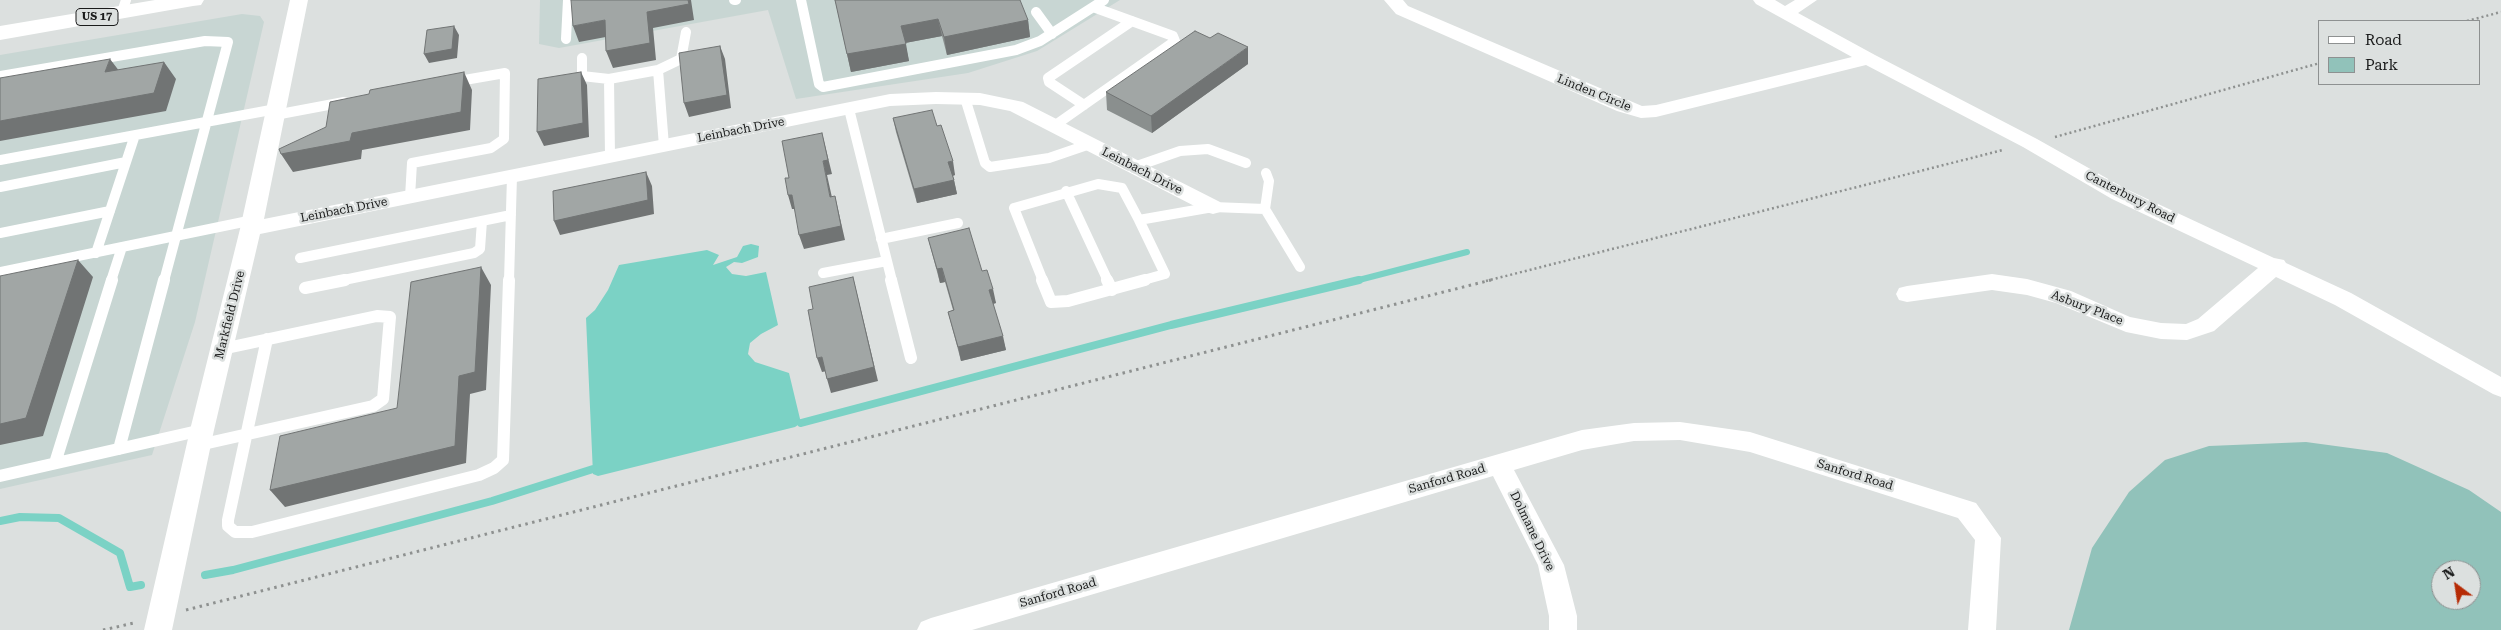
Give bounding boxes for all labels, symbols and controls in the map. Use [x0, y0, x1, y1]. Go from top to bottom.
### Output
road number: US 17 [76, 8, 118, 26]
legend [2318, 20, 2481, 85]
text: Road [2365, 31, 2402, 49]
text: Park [2365, 56, 2398, 74]
street label: Linden Circle [1555, 72, 1633, 114]
street label: Leinbach Drive [696, 115, 786, 145]
street label: Leinbach Drive [1099, 145, 1185, 197]
street label: Canterbury Road [2083, 168, 2177, 226]
street label: Leinbach Drive [299, 195, 389, 225]
street label: Markfield Drive [212, 269, 248, 361]
street label: Asbury Place [2049, 288, 2125, 328]
street label: Sanford Road [1815, 457, 1895, 493]
street label: Sanford Road [1407, 461, 1487, 497]
street label: Dolmane Drive [1507, 489, 1557, 573]
north arrow [2431, 560, 2481, 610]
text: N [2440, 563, 2458, 583]
street label: Sanford Road [1018, 575, 1098, 611]

